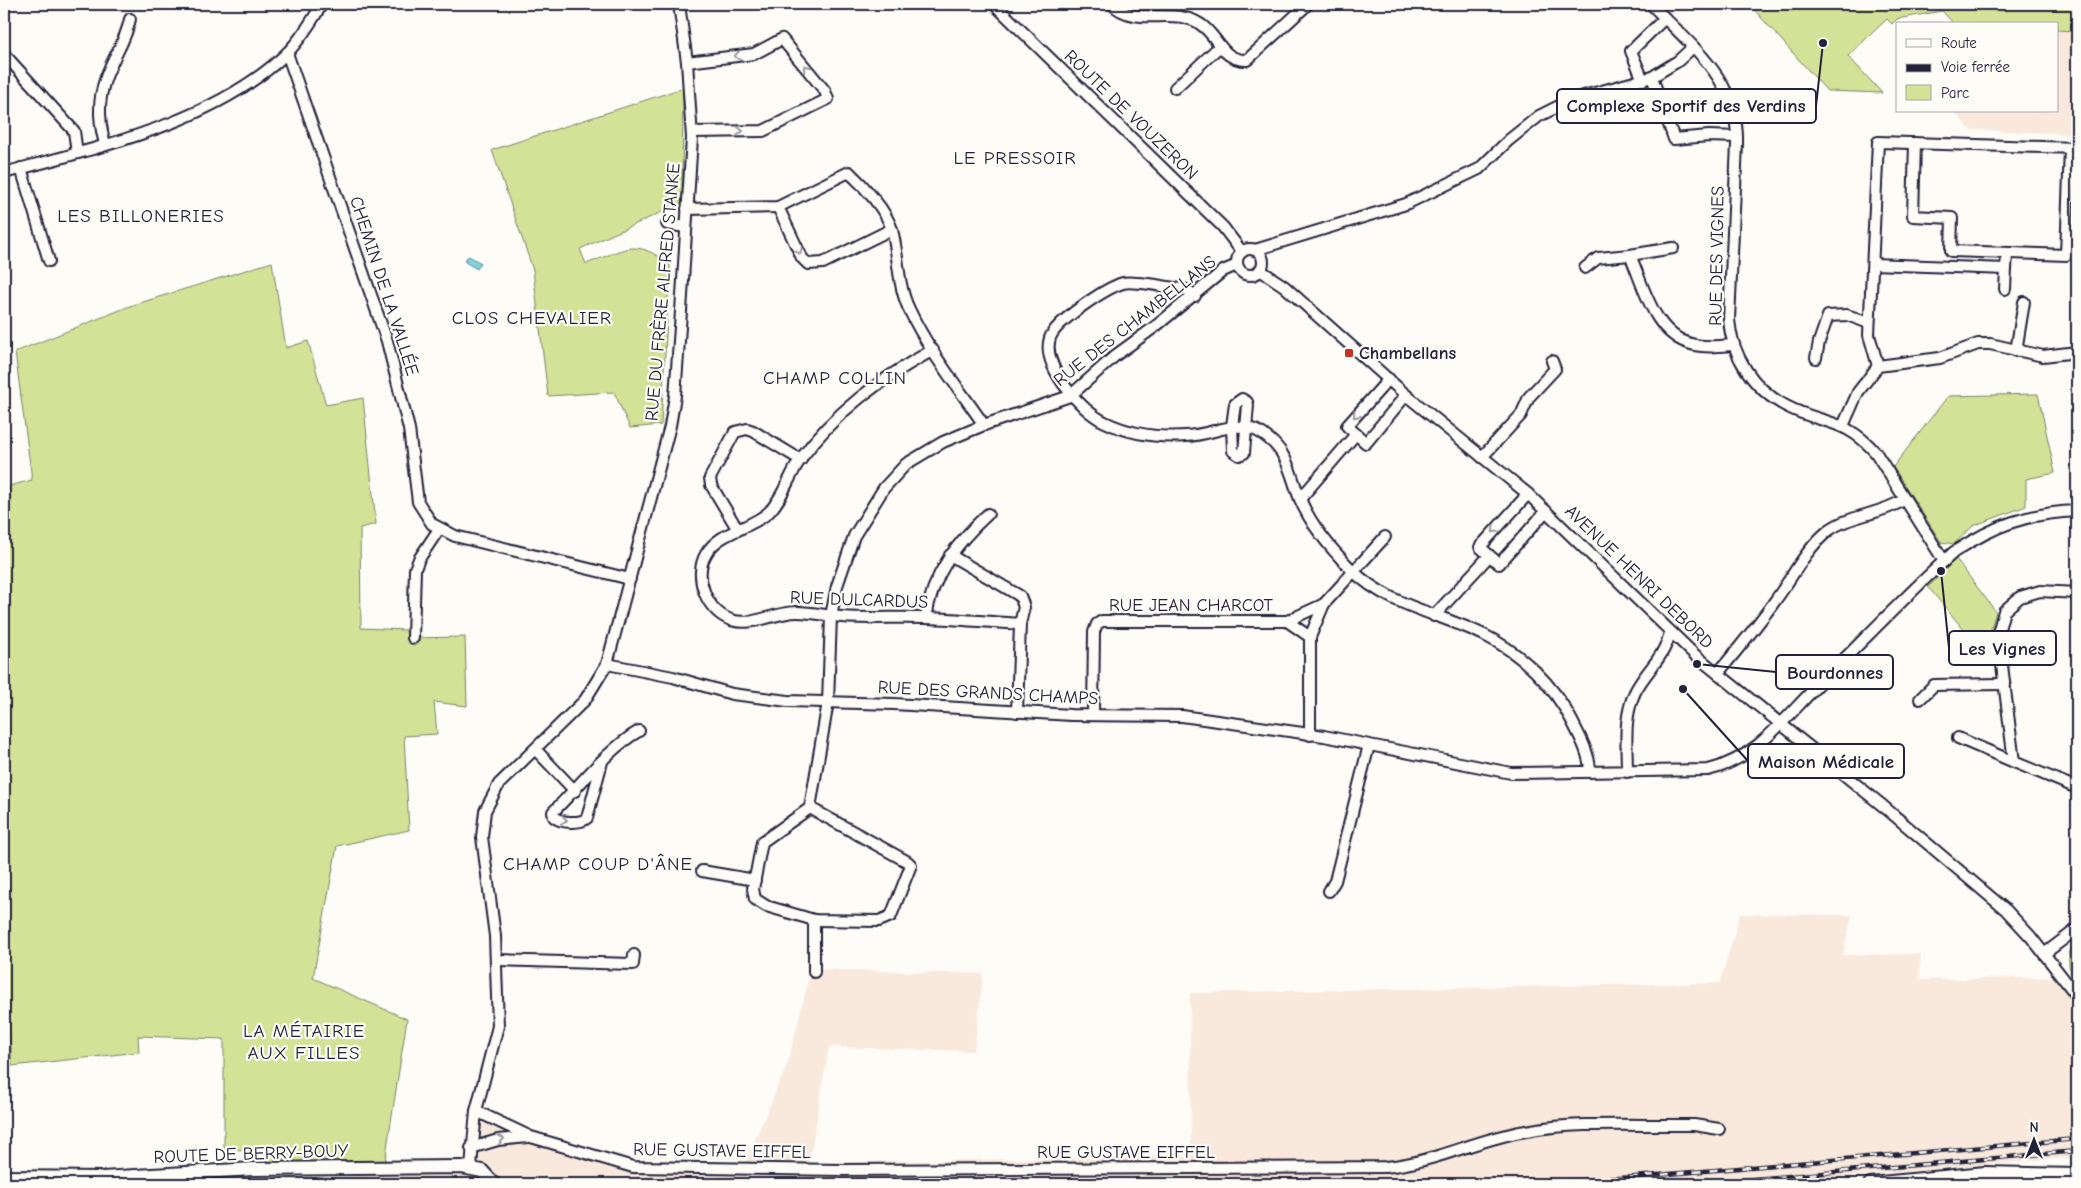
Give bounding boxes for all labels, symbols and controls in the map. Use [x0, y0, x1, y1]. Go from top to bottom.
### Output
legend [1896, 22, 2058, 112]
text: Route [1941, 34, 1977, 52]
street label: ROUTE DE VOUZERON [1060, 46, 1202, 184]
one-way arrow [733, 50, 741, 61]
text: Voie ferrée [1941, 58, 2010, 76]
one-way arrow [804, 65, 812, 74]
text: Parc [1941, 84, 1969, 102]
callout: Complexe Sportif des Verdins [1557, 89, 1816, 123]
text: Complexe Sportif des Verdins [1566, 95, 1806, 117]
one-way arrow [737, 126, 745, 137]
district label: LE PRESSOIR [953, 147, 1077, 169]
street label: RUE DU FRÈRE ALFRED STANKE [640, 162, 685, 422]
street label: RUE DES VIGNES [1705, 186, 1729, 326]
street label: CHEMIN DE LA VALLÉE [345, 193, 424, 378]
district label: LES BILLONERIES [57, 205, 225, 227]
one-way arrow [793, 246, 803, 255]
street label: RUE DES CHAMBELLANS [1050, 251, 1220, 391]
district label: CLOS CHEVALIER [452, 307, 612, 329]
place label: Chambellans [1359, 343, 1456, 364]
marker: Chambellans [1343, 347, 1355, 359]
district label: CHAMP COLLIN [763, 367, 907, 389]
one-way arrow [1353, 410, 1362, 419]
street label: AVENUE HENRI DEBORD [1561, 501, 1717, 653]
one-way arrow [1492, 525, 1501, 534]
street label: RUE DULCARDUS [790, 587, 928, 613]
street label: RUE JEAN CHARCOT [1109, 595, 1274, 616]
callout: Les Vignes [1949, 631, 2056, 665]
text: Les Vignes [1959, 638, 2045, 660]
callout: Bourdonnes [1776, 655, 1893, 689]
text: Bourdonnes [1787, 662, 1883, 684]
street label: RUE DES GRANDS CHAMPS [877, 677, 1099, 709]
callout: Maison Médicale [1748, 744, 1904, 778]
text: Maison Médicale [1758, 751, 1894, 773]
one-way arrow [559, 814, 568, 824]
district label: CHAMP COUP D'ÂNE [503, 853, 693, 875]
district label: LA MÉTAIRIE AUX FILLES [243, 1020, 365, 1064]
north arrow [2008, 1116, 2058, 1166]
text: N [2029, 1119, 2039, 1136]
one-way arrow [496, 1135, 505, 1145]
street label: RUE GUSTAVE EIFFEL [633, 1139, 811, 1163]
street label: ROUTE DE BERRY-BOUY [153, 1140, 349, 1168]
street label: RUE GUSTAVE EIFFEL [1037, 1142, 1215, 1163]

